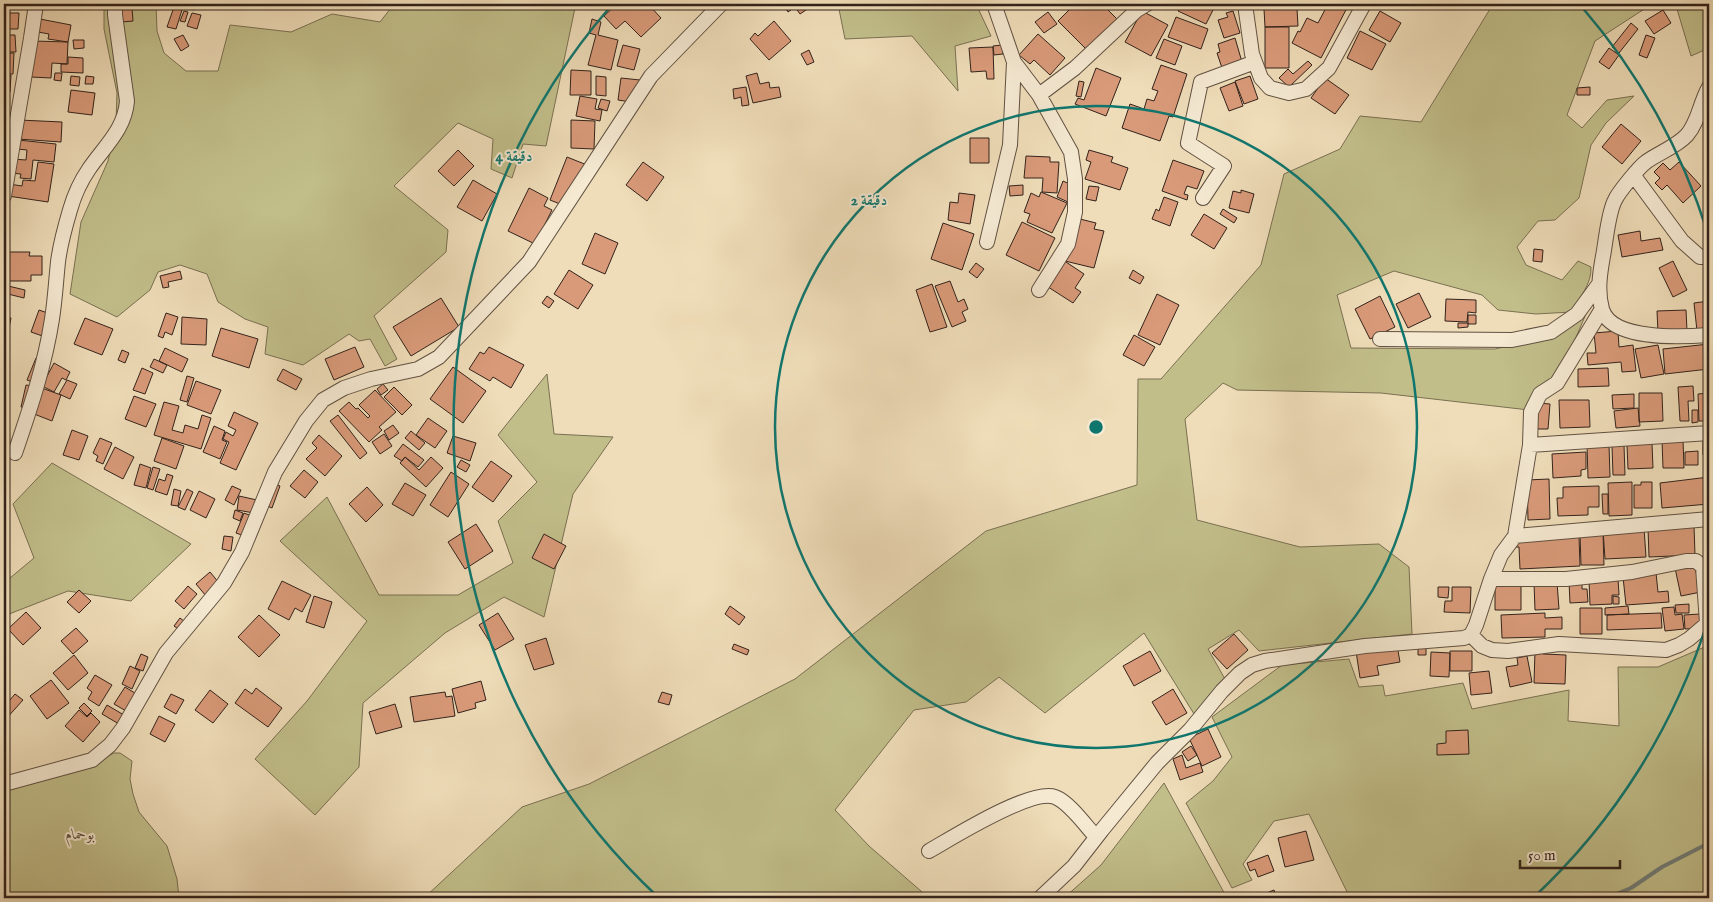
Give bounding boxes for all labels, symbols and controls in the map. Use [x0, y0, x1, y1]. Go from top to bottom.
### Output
text: 4 دقيقة [496, 147, 532, 166]
text: 2 دقيقة [851, 191, 887, 210]
centre of rings [1087, 418, 1105, 436]
park label: بوحمام [65, 825, 95, 847]
scale bar [1520, 837, 1620, 869]
text: 50 m [1528, 846, 1556, 865]

